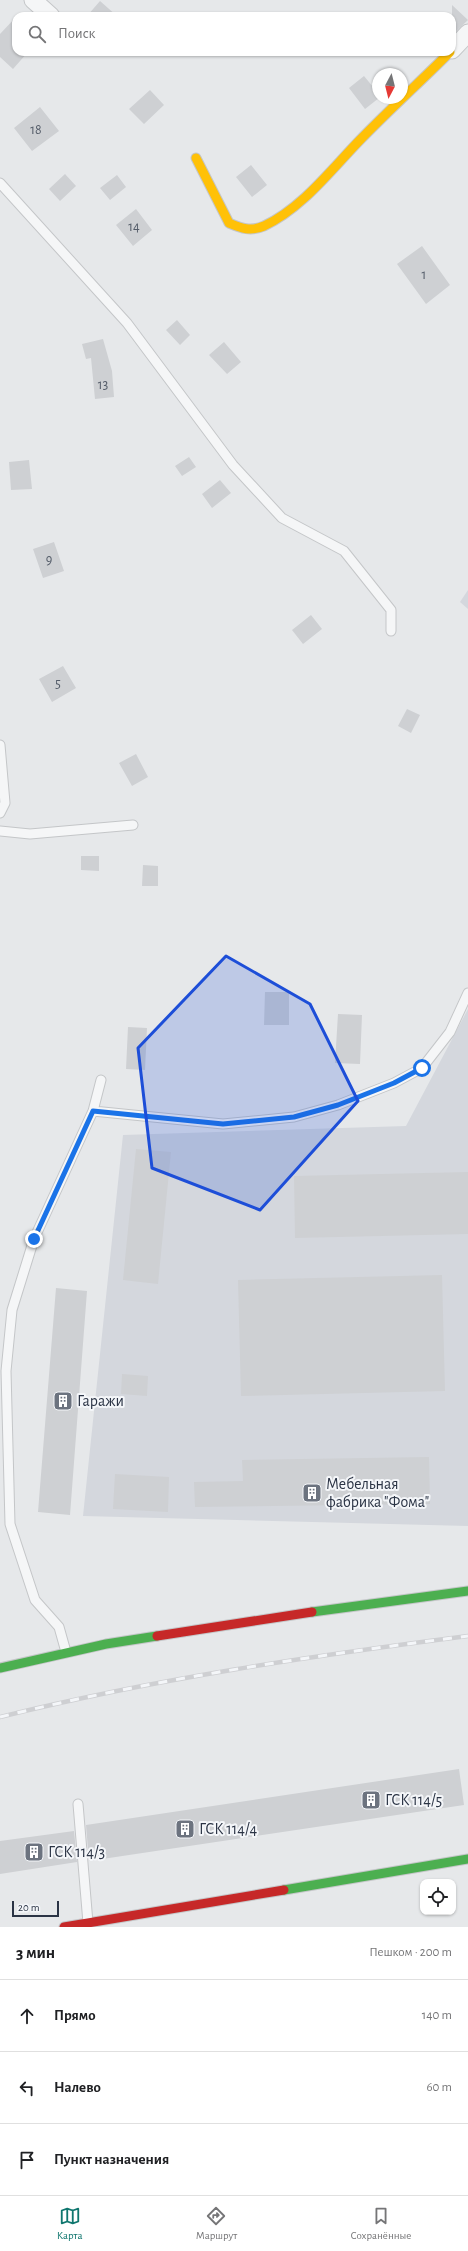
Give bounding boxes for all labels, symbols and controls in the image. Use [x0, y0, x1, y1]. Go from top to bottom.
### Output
search box [12, 12, 456, 56]
icon: search [26, 23, 48, 45]
text: Поиск [58, 26, 96, 41]
north arrow [372, 68, 408, 104]
house number: 18 [30, 123, 42, 137]
house number: 14 [128, 220, 140, 234]
house number: 1 [422, 268, 426, 282]
house number: 13 [98, 378, 109, 392]
house number: 9 [46, 553, 52, 567]
house number: 5 [55, 677, 61, 691]
route start [413, 1059, 431, 1077]
route end [25, 1230, 43, 1248]
building icon: Гаражи [52, 1390, 74, 1412]
place label: Гаражи [77, 1393, 124, 1409]
place label: Мебельная фабрика "Фома" [326, 1476, 429, 1510]
building icon: Мебельная фабрика "Фома" [301, 1482, 323, 1504]
building icon: ГСК 114/5 [360, 1789, 382, 1811]
place label: ГСК 114/5 [385, 1792, 442, 1808]
building icon: ГСК 114/4 [174, 1818, 196, 1840]
place label: ГСК 114/4 [199, 1821, 257, 1837]
building icon: ГСК 114/3 [23, 1841, 45, 1863]
place label: ГСК 114/3 [48, 1844, 105, 1860]
map controls [420, 1879, 456, 1915]
button: locate [420, 1879, 456, 1915]
scale bar [12, 1899, 59, 1918]
text: 20 m [18, 1902, 39, 1913]
text: 3 мин [16, 1944, 55, 1961]
text: Пешком · 200 m [369, 1946, 452, 1959]
icon: ahead [16, 2005, 38, 2027]
text: Прямо [54, 2008, 96, 2023]
text: 140 m [422, 2009, 452, 2022]
icon: left [16, 2077, 38, 2099]
text: Налево [54, 2080, 101, 2095]
text: 60 m [426, 2081, 452, 2094]
icon: arrive [16, 2149, 38, 2171]
text: Пункт назначения [54, 2152, 169, 2167]
tab: Карта [57, 2205, 82, 2242]
tab: Маршрут [196, 2205, 237, 2242]
tab: Сохранённые [351, 2205, 411, 2242]

